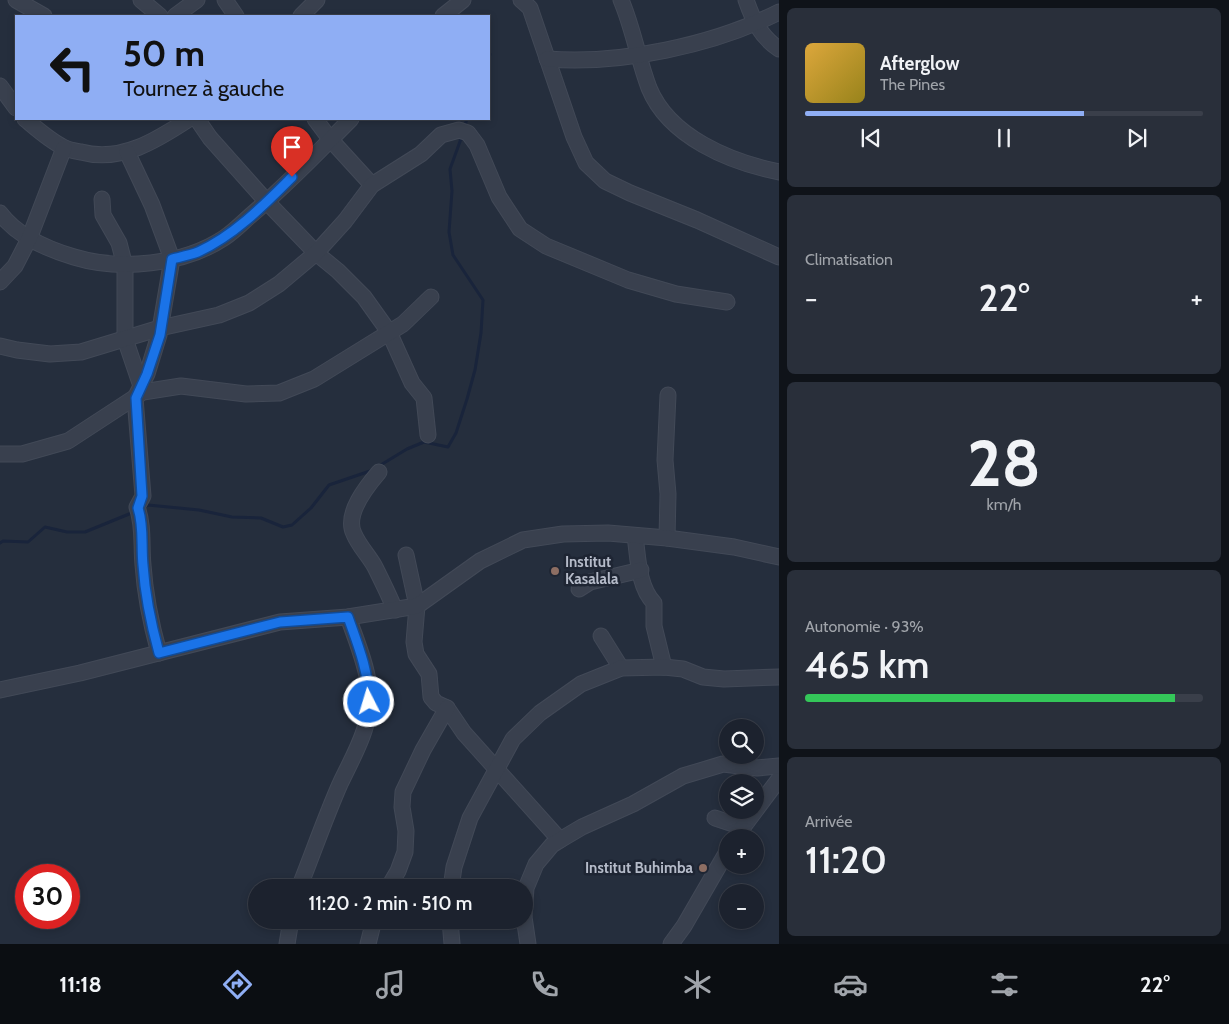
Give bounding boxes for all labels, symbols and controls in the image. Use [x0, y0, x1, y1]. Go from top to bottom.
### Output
text: 50 m [123, 32, 205, 75]
icon: left [40, 35, 105, 100]
text: Afterglow [880, 52, 960, 75]
text: Tournez à gauche [123, 75, 284, 102]
text: The Pines [880, 75, 945, 94]
icon: previous [857, 124, 885, 152]
icon: pause [990, 124, 1018, 152]
icon: next [1123, 124, 1151, 152]
pin [271, 126, 313, 177]
icon: arrive [278, 133, 306, 161]
text: Climatisation [805, 250, 893, 269]
text: 22° [978, 274, 1030, 321]
text: − [805, 281, 817, 315]
text: + [1191, 281, 1203, 315]
text: 28 [967, 423, 1041, 502]
text: km/h [986, 495, 1022, 514]
place label: Institut Kasalala [565, 553, 619, 588]
marker: Institut Kasalala [549, 565, 561, 577]
text: Autonomie · 93% [805, 617, 924, 636]
text: 465 km [805, 641, 930, 688]
position arrow [342, 675, 394, 727]
map controls [719, 719, 764, 929]
button: search [719, 719, 764, 764]
button: layers [719, 774, 764, 819]
text: Arrivée [805, 812, 852, 831]
button: + [719, 829, 764, 874]
text: 11:20 [805, 836, 887, 883]
place label: Institut Buhimba [585, 859, 694, 877]
marker: Institut Buhimba [697, 862, 709, 874]
speed limit sign: 30 [15, 864, 80, 929]
button: − [719, 884, 764, 929]
text: 11:20 · 2 min · 510 m [309, 892, 472, 915]
icon: directions [220, 967, 255, 1002]
icon: music [373, 967, 408, 1002]
icon: phone [527, 967, 562, 1002]
icon: climate [680, 967, 715, 1002]
icon: car [833, 967, 868, 1002]
icon: filters [987, 967, 1022, 1002]
text: 11:18 [59, 971, 102, 998]
text: 22° [1140, 971, 1170, 998]

